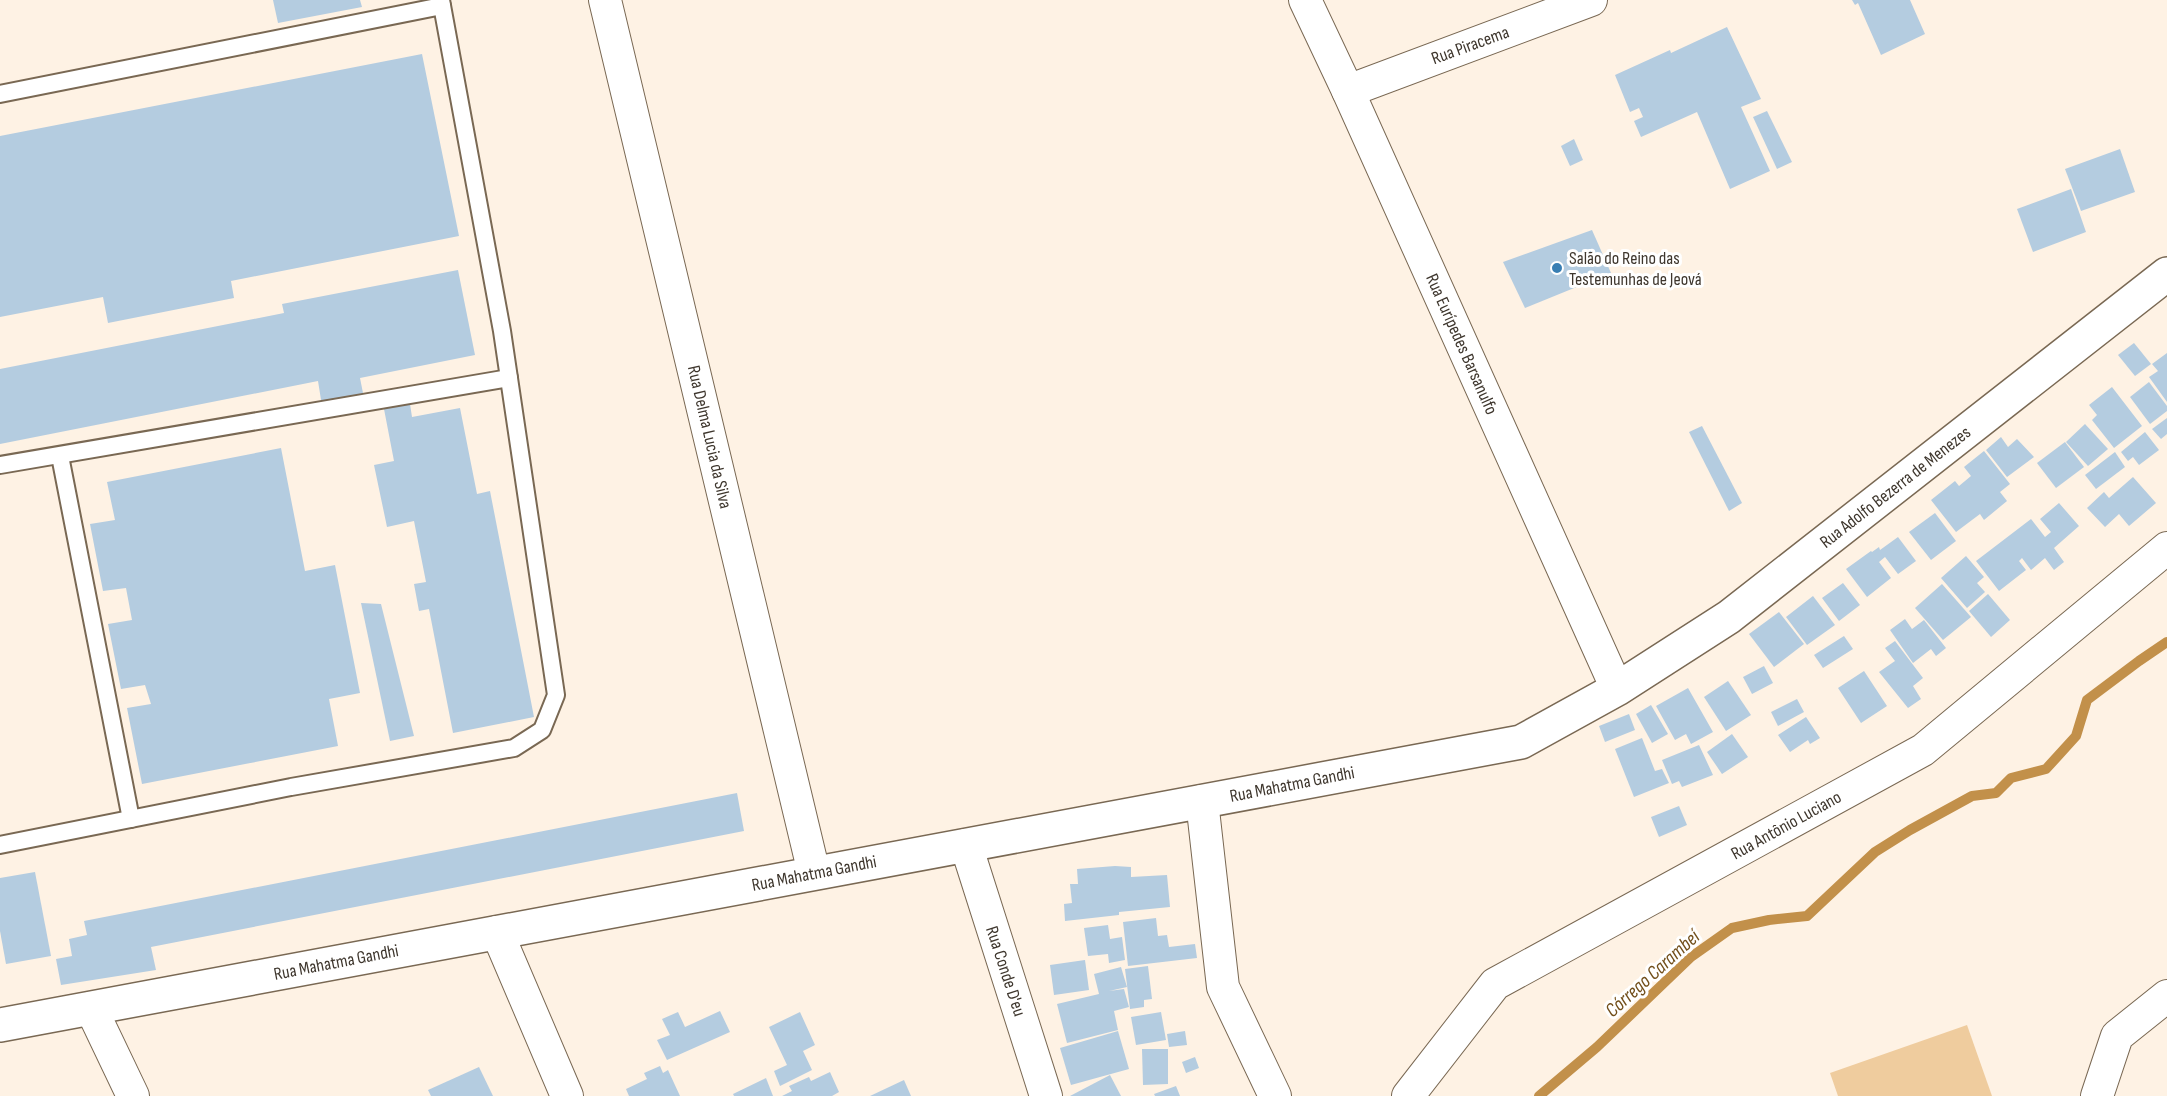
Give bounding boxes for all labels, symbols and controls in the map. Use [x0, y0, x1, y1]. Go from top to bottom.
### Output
street label: Rua Piracema [1428, 22, 1512, 69]
place label: Salão do Reino das Testemunhas de Jeová [1569, 248, 1702, 290]
marker: Salão do Reino das Testemunhas de Jeová [1550, 261, 1564, 275]
street label: Rua Eurípedes Barsanulfo [1421, 271, 1502, 418]
street label: Rua Delma Lucia da Silva [683, 363, 736, 511]
street label: Rua Adolfo Bezerra de Menezes [1816, 422, 1975, 553]
street label: Rua Mahatma Gandhi [1228, 762, 1356, 807]
street label: Rua Antônio Luciano [1728, 787, 1845, 864]
street label: Rua Mahatma Gandhi [750, 851, 878, 896]
street label: Rua Conde D'eu [981, 923, 1030, 1019]
water label: Córrego Carambeí [1601, 924, 1707, 1022]
street label: Rua Mahatma Gandhi [272, 940, 400, 985]

